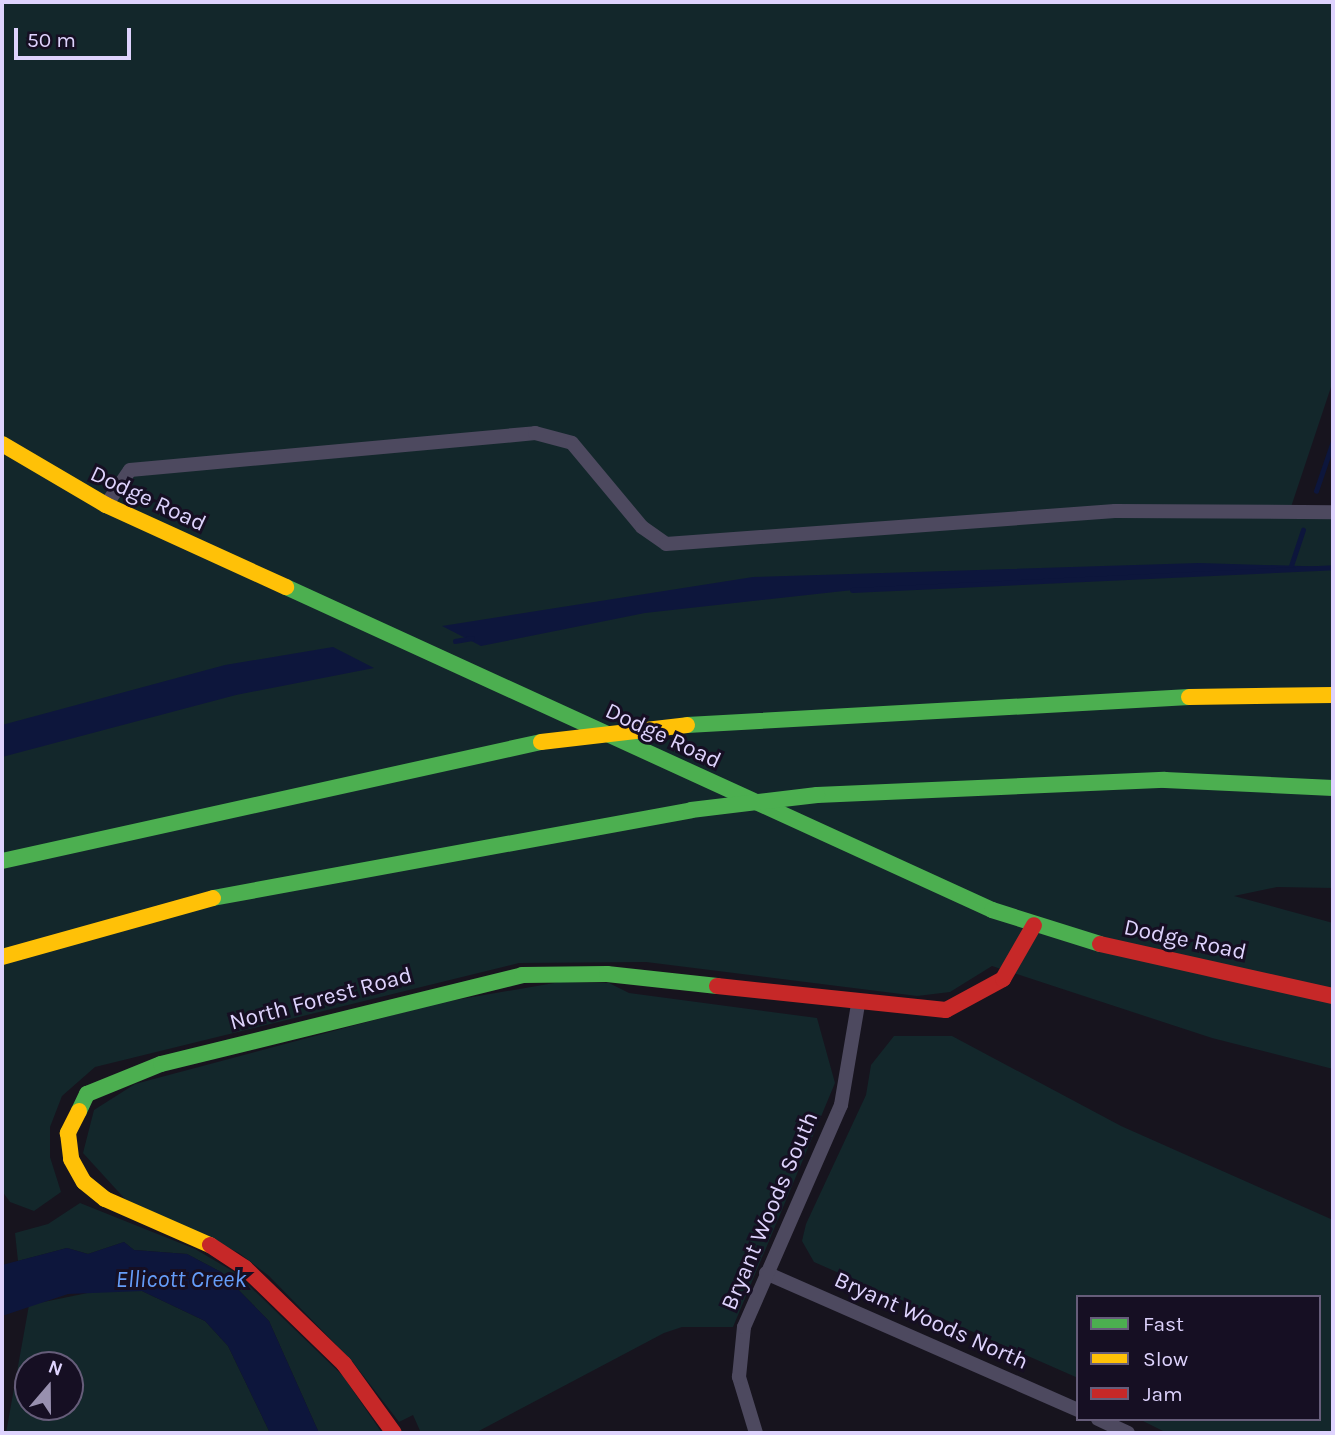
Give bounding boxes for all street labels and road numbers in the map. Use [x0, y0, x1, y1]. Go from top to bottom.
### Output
street label: Dodge Road [86, 460, 210, 538]
street label: Dodge Road [601, 697, 725, 775]
street label: Dodge Road [1121, 914, 1249, 966]
street label: North Forest Road [227, 961, 415, 1037]
street label: Bryant Woods South [716, 1108, 824, 1314]
street label: Bryant Woods North [830, 1266, 1032, 1376]

